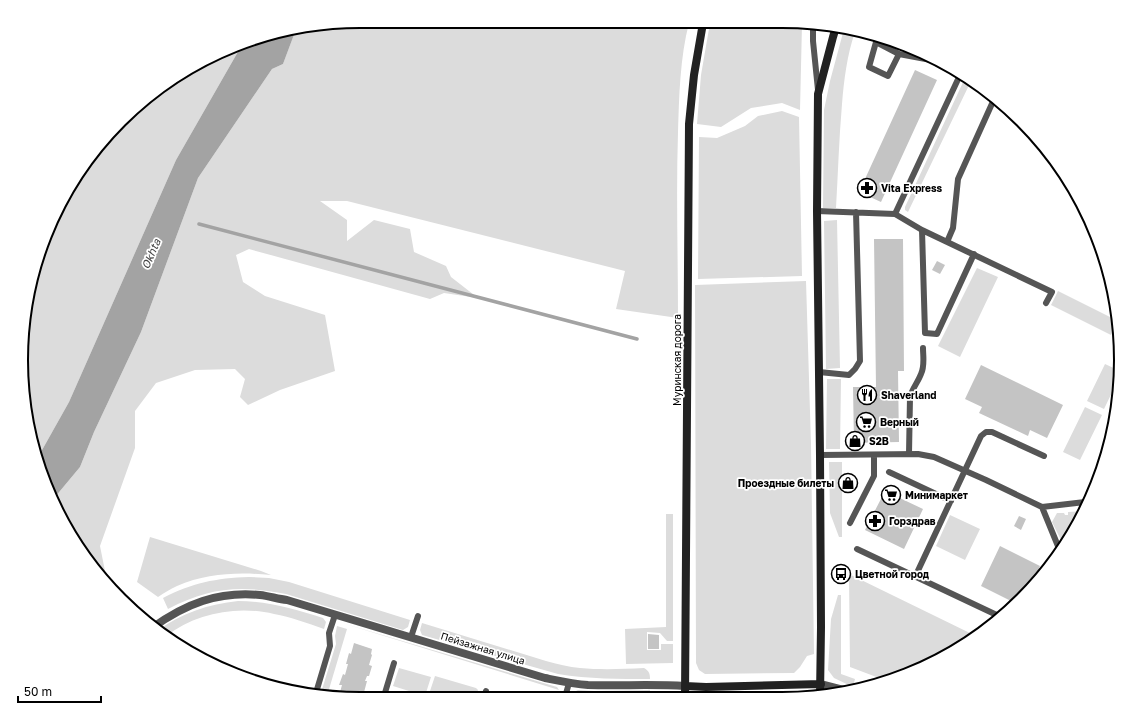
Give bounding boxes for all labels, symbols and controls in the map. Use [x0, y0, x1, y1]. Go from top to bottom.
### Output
pharmacy icon: Vita Express [856, 177, 878, 199]
place label: Vita Express [881, 182, 943, 194]
water label: Okhta [138, 236, 163, 271]
street label: Муринская дорога [671, 314, 683, 406]
restaurant icon: Shaverland [856, 384, 878, 406]
place label: Shaverland [881, 389, 936, 401]
supermarket icon: Верный [855, 411, 877, 433]
place label: Верный [880, 416, 919, 428]
shop icon: S2B [844, 430, 866, 452]
place label: S2B [869, 435, 889, 447]
shop icon: Проездные билеты [837, 472, 859, 494]
place label: Проездные билеты [738, 477, 834, 489]
supermarket icon: Минимаркет [880, 484, 902, 506]
place label: Минимаркет [905, 489, 968, 501]
pharmacy icon: Горздрав [864, 510, 886, 532]
place label: Горздрав [889, 515, 936, 527]
bus stop icon: Цветной город [830, 563, 852, 585]
place label: Цветной город [855, 568, 930, 580]
street label: Пейзажная улица [439, 629, 527, 667]
scale bar [18, 678, 101, 704]
text: 50 m [24, 684, 52, 699]

